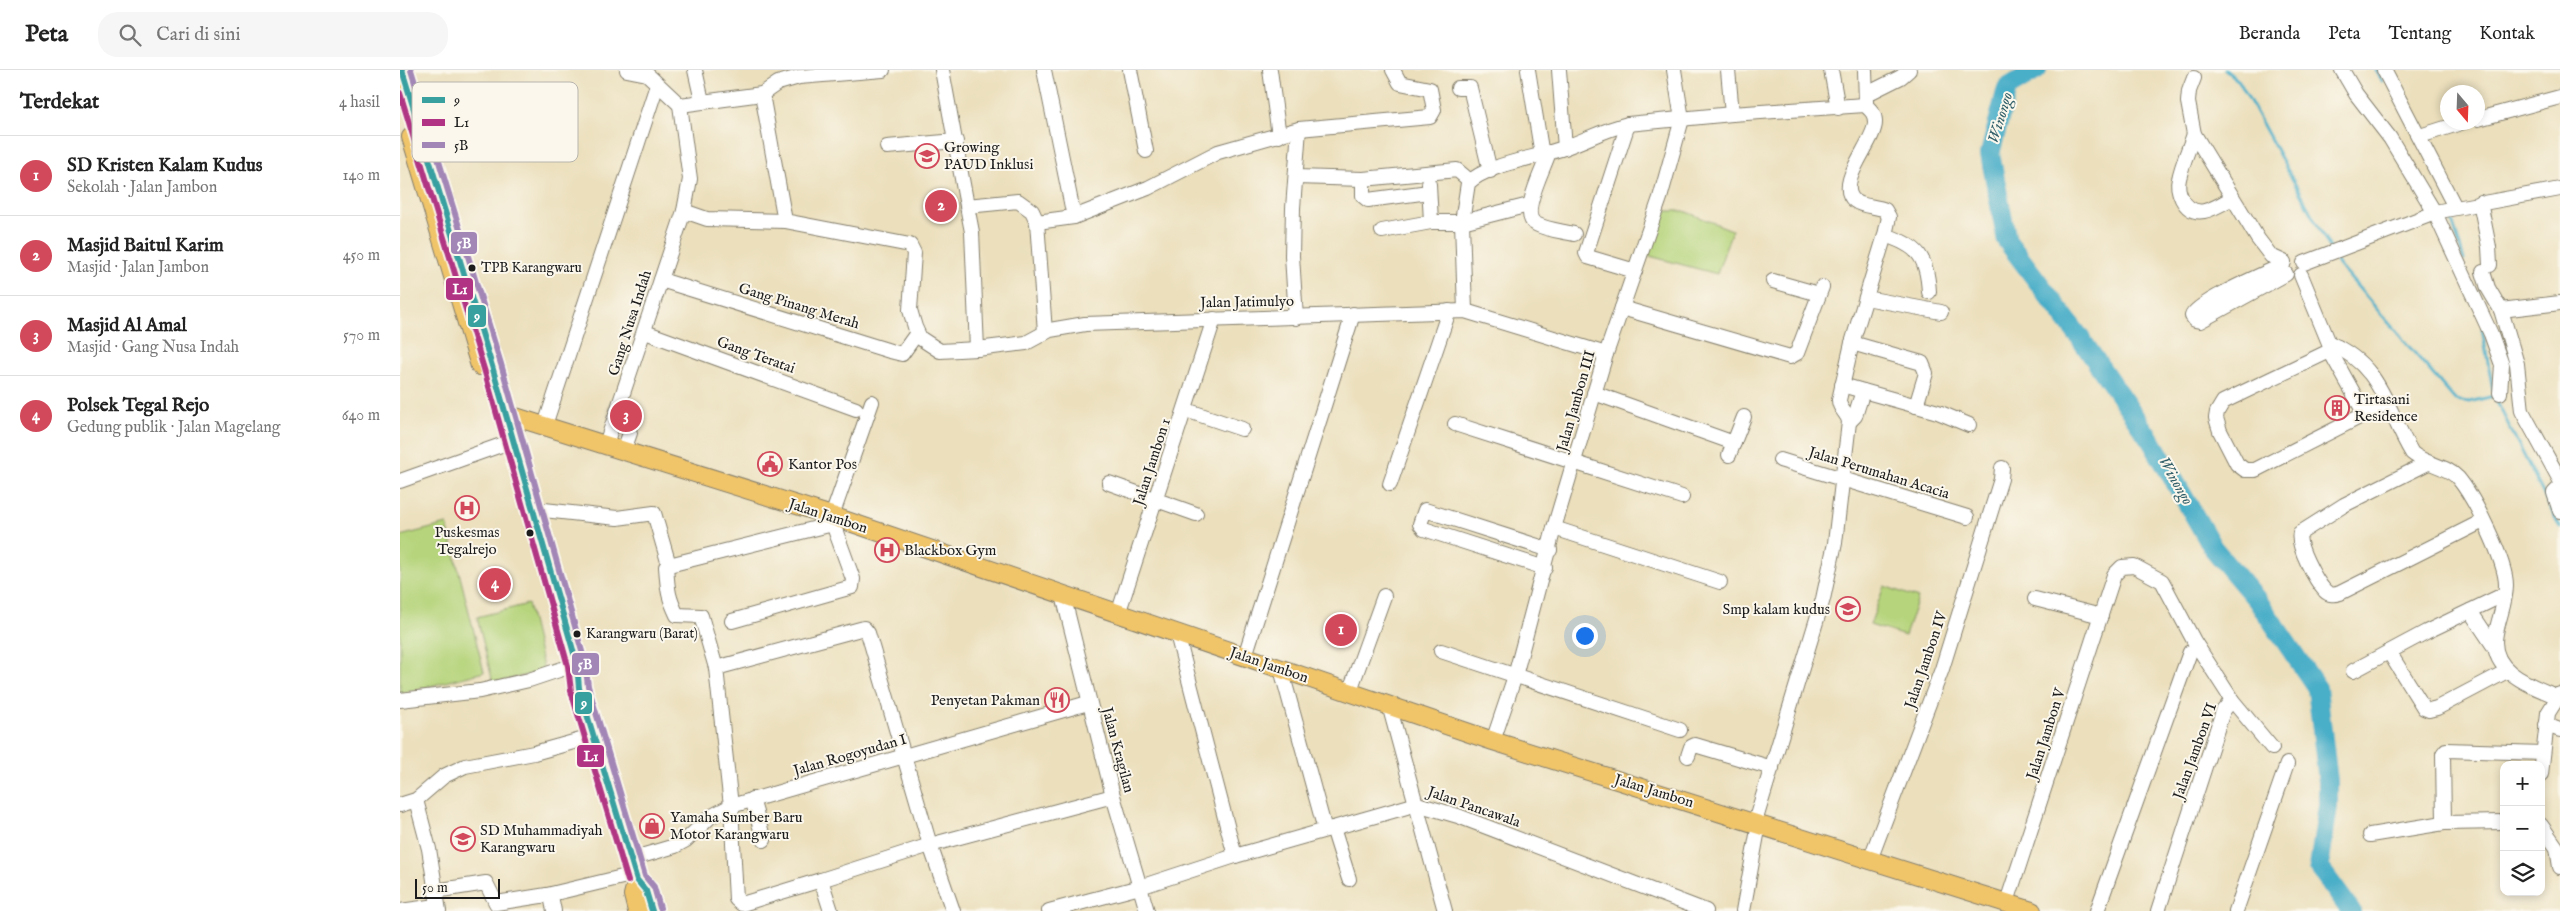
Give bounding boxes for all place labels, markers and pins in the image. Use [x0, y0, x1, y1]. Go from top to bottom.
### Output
place label: Growing PAUD Inklusi [944, 138, 1033, 174]
school or university icon: Growing PAUD Inklusi [914, 143, 940, 169]
pin: 2 [925, 187, 957, 225]
place label: TPB Karangwaru [481, 259, 582, 277]
marker: TPB Karangwaru [467, 263, 477, 273]
place label: Tirtasani Residence [2354, 390, 2418, 426]
building icon: Tirtasani Residence [2324, 395, 2350, 421]
pin: 3 [610, 397, 642, 435]
public building icon: Kantor Pos [757, 451, 783, 477]
place label: Kantor Pos [788, 455, 857, 474]
hospital icon: Puskesmas Tegalrejo [454, 495, 480, 521]
place label: Puskesmas Tegalrejo [434, 523, 500, 559]
unlabelled marker [525, 528, 535, 538]
hospital icon: Blackbox Gym [874, 537, 900, 563]
place label: Blackbox Gym [904, 541, 997, 560]
pin: 4 [479, 565, 511, 603]
school or university icon: Smp kalam kudus [1835, 596, 1861, 622]
place label: Smp kalam kudus [1723, 600, 1830, 619]
pin: 1 [1325, 611, 1357, 649]
place label: Karangwaru (Barat) [586, 625, 698, 643]
marker: Karangwaru (Barat) [572, 629, 582, 639]
restaurant icon: Penyetan Pakman [1044, 687, 1070, 713]
place label: Penyetan Pakman [931, 691, 1040, 710]
place label: Yamaha Sumber Baru Motor Karangwaru [670, 808, 803, 844]
shop icon: Yamaha Sumber Baru Motor Karangwaru [639, 813, 665, 839]
place label: SD Muhammadiyah Karangwaru [480, 821, 603, 857]
school or university icon: SD Muhammadiyah Karangwaru [450, 826, 476, 852]

